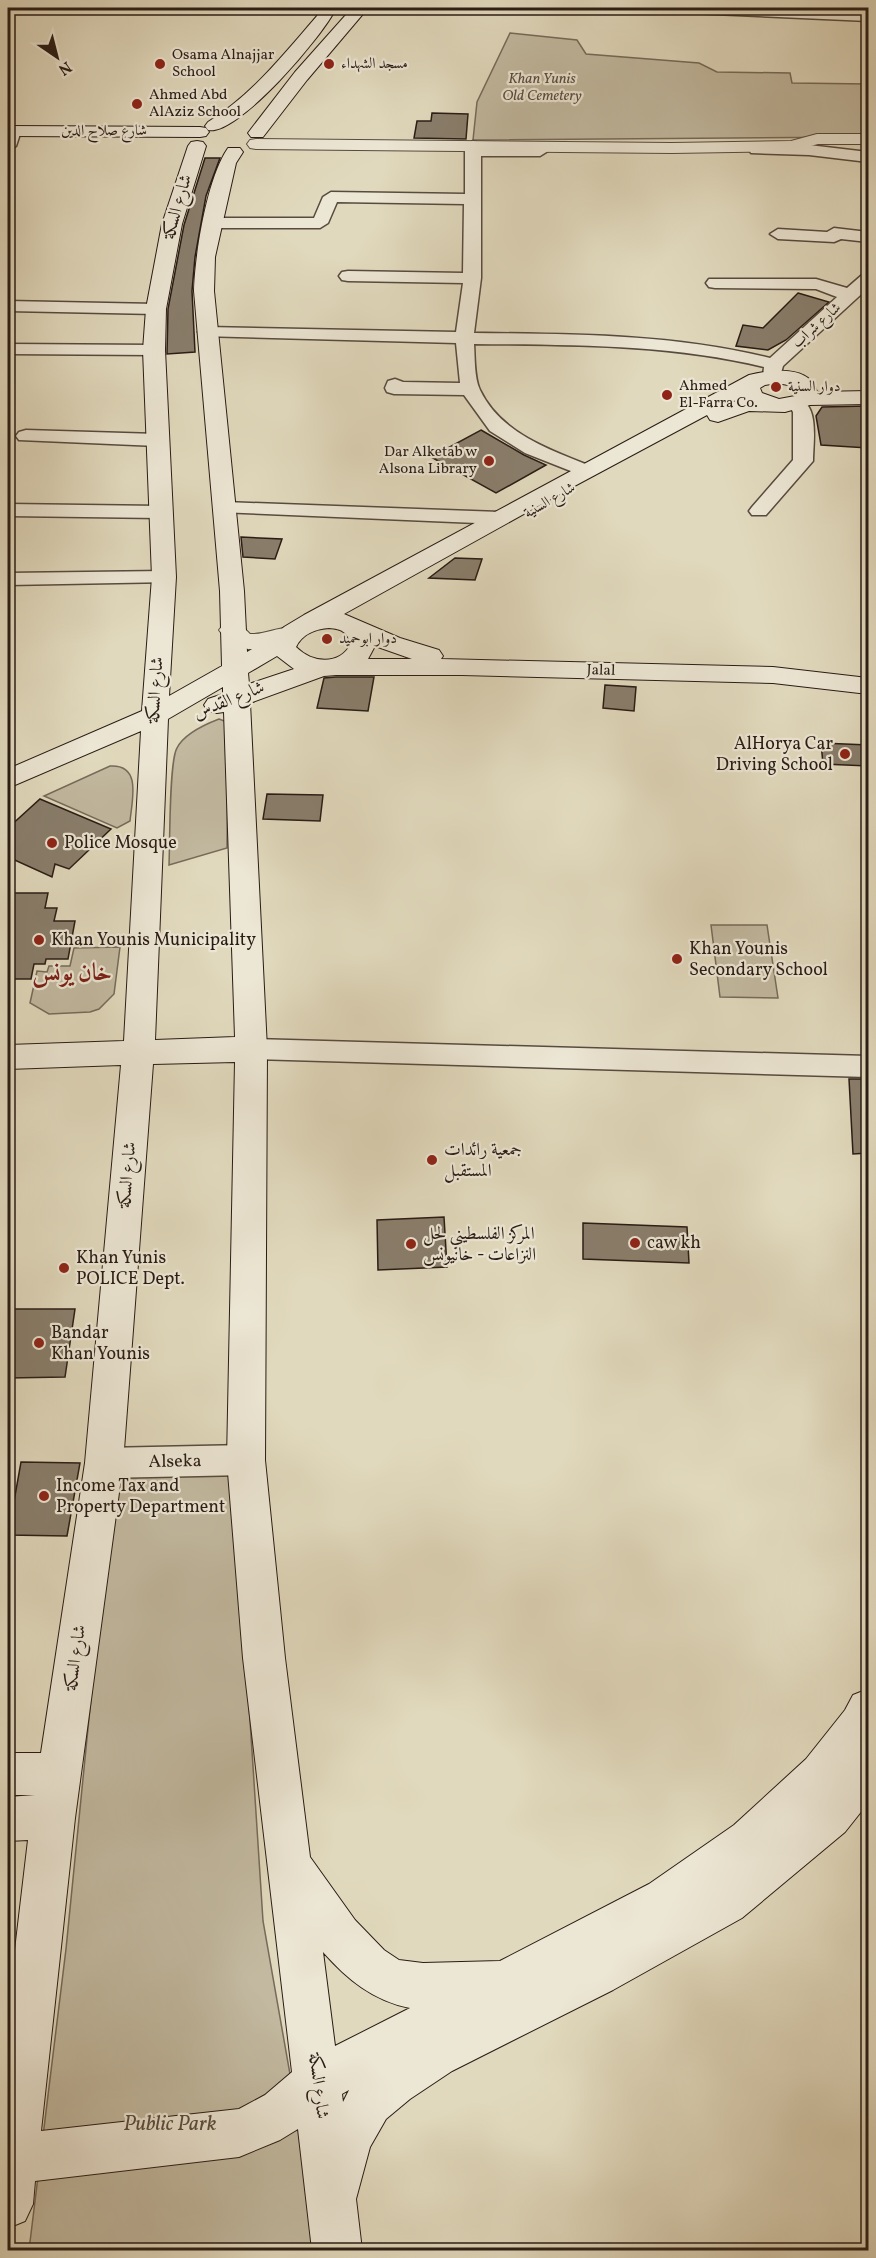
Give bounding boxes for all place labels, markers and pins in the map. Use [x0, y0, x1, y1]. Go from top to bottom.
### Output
place label: Osama Alnajjar School [172, 45, 274, 83]
place label: مسجد الشهداء [341, 54, 408, 75]
marker: Osama Alnajjar School [153, 57, 167, 71]
marker: مسجد الشهداء [322, 57, 336, 71]
place label: Ahmed Abd AlAziz School [149, 85, 241, 123]
marker: Ahmed Abd AlAziz School [130, 97, 144, 111]
place label: Ahmed El-Farra Co. [679, 376, 758, 414]
place label: دوار السنية [788, 377, 840, 398]
marker: دوار السنية [769, 380, 783, 394]
marker: Ahmed El-Farra Co. [660, 388, 674, 402]
place label: Dar Alketab w Alsona Library [379, 442, 477, 480]
marker: Dar Alketab w Alsona Library [482, 454, 496, 468]
place label: دوار ابوحميد [339, 629, 397, 650]
marker: دوار ابوحميد [320, 632, 334, 646]
place label: AlHorya Car Driving School [716, 732, 833, 778]
marker: AlHorya Car Driving School [838, 747, 852, 761]
place label: Police Mosque [64, 831, 177, 856]
marker: Police Mosque [45, 836, 59, 850]
place label: Khan Younis Municipality [51, 928, 256, 953]
marker: Khan Younis Municipality [32, 933, 46, 947]
place label: Khan Younis Secondary School [689, 937, 828, 983]
marker: Khan Younis Secondary School [670, 952, 684, 966]
place label: جمعية رائدات المستقبل [444, 1138, 522, 1184]
marker: جمعية رائدات المستقبل [425, 1153, 439, 1167]
place label: المركز الفلسطيني لحل النزاعات - خانيونس [423, 1222, 536, 1268]
place label: caw kh [647, 1231, 701, 1256]
marker: caw kh [628, 1236, 642, 1250]
marker: المركز الفلسطيني لحل النزاعات - خانيونس [404, 1237, 418, 1251]
place label: Khan Yunis POLICE Dept. [76, 1246, 185, 1292]
marker: Khan Yunis POLICE Dept. [57, 1261, 71, 1275]
place label: Bandar Khan Younis [51, 1321, 150, 1367]
marker: Bandar Khan Younis [32, 1336, 46, 1350]
place label: Income Tax and Property Department [56, 1474, 225, 1520]
marker: Income Tax and Property Department [37, 1489, 51, 1503]

